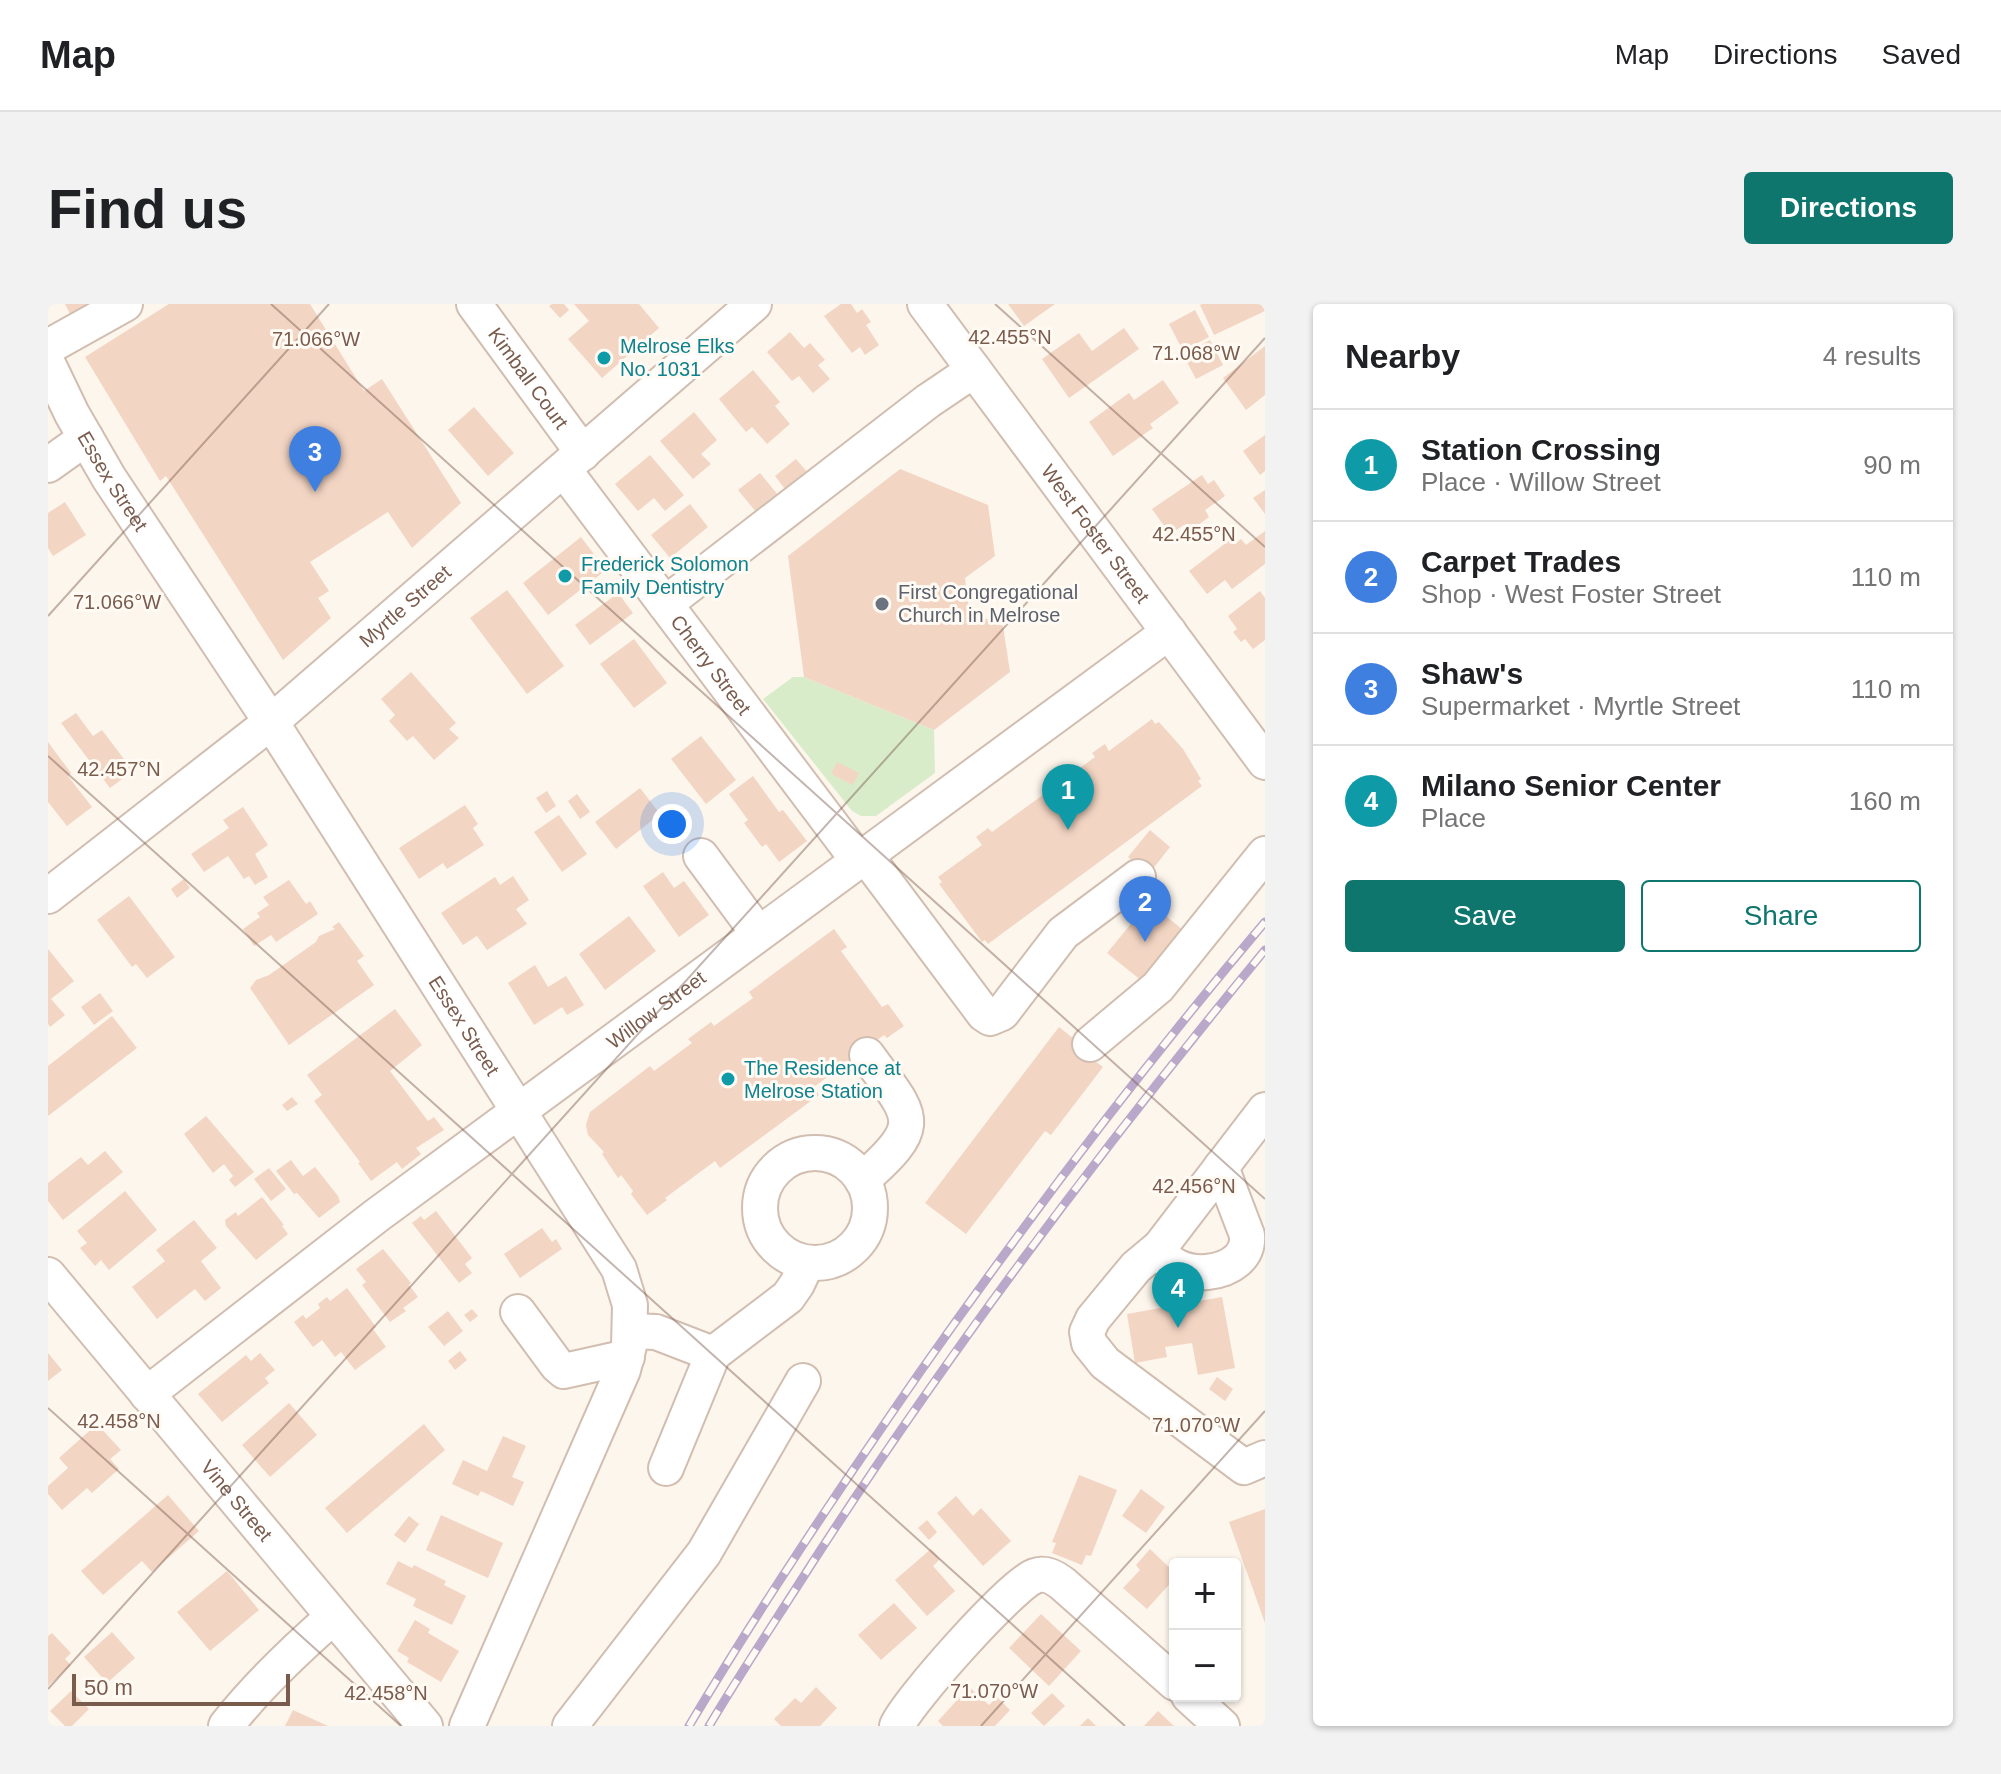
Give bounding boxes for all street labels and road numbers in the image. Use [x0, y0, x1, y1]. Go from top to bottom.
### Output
street label: Kimball Court [484, 323, 573, 434]
street label: Essex Street [73, 427, 152, 536]
street label: West Foster Street [1037, 460, 1154, 607]
street label: Myrtle Street [355, 560, 455, 652]
street label: Cherry Street [666, 611, 756, 719]
street label: Willow Street [603, 966, 710, 1053]
street label: Essex Street [424, 972, 504, 1080]
street label: Vine Street [196, 1456, 277, 1546]

